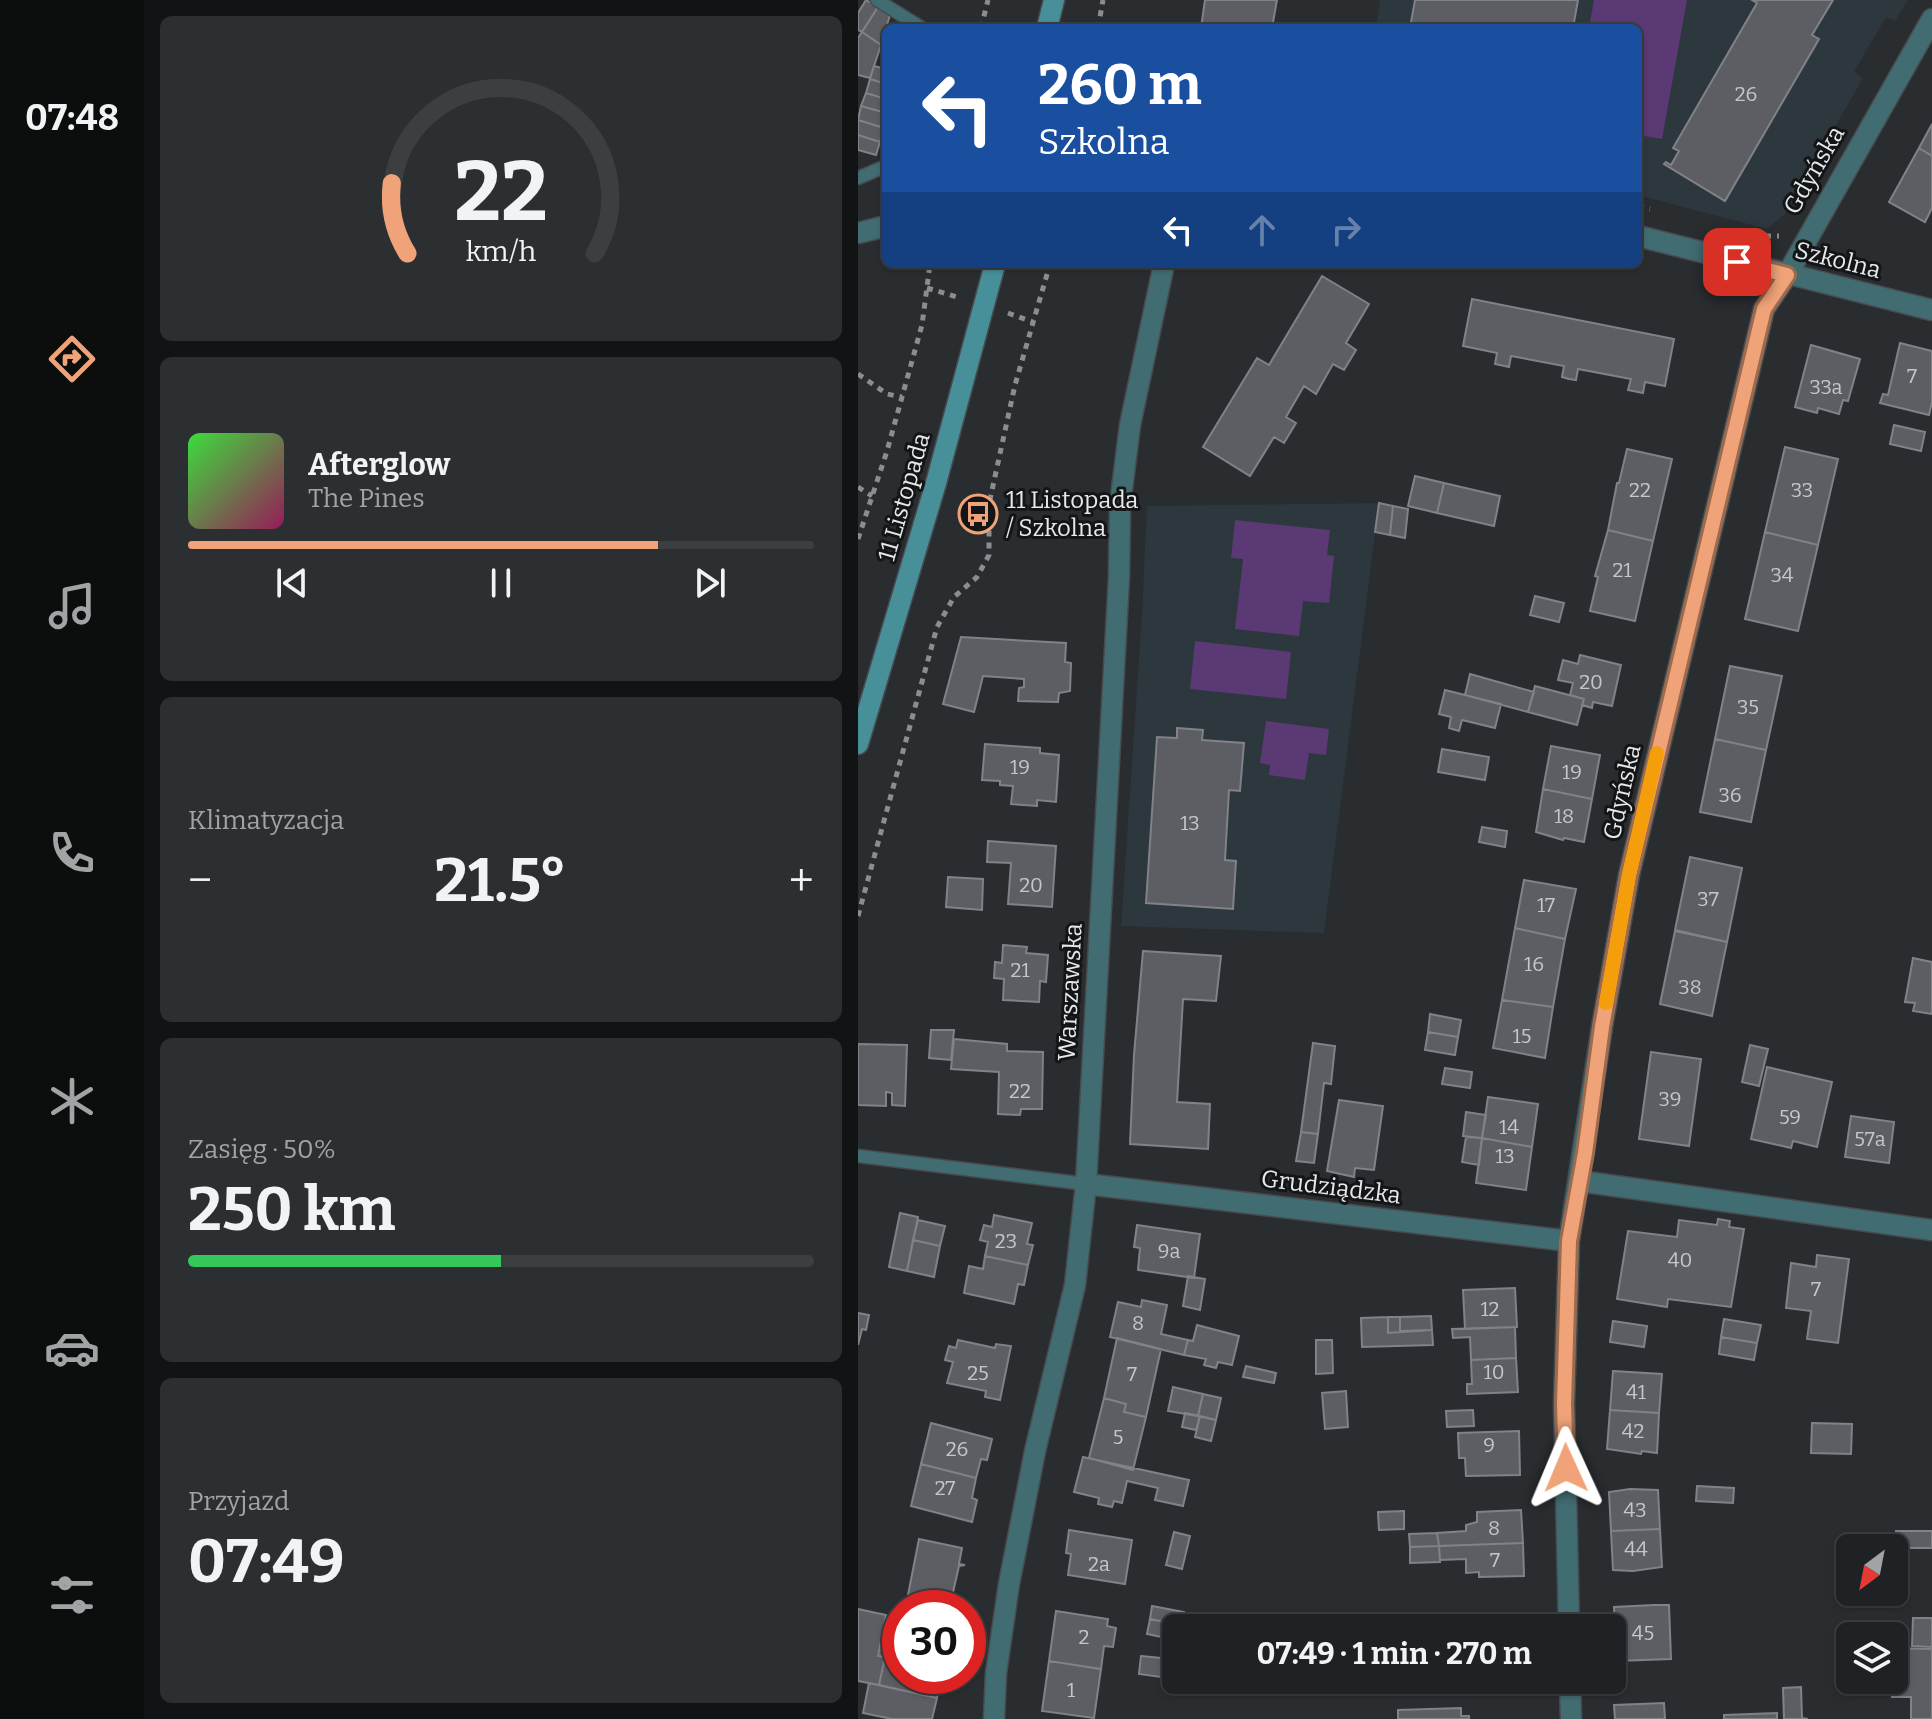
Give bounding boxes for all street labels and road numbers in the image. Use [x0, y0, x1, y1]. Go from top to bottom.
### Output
street label: Gdyńska [1778, 121, 1850, 219]
street label: Szkolna [1792, 236, 1884, 284]
street label: 11 Listopada [872, 429, 936, 565]
street label: Gdyńska [1597, 742, 1647, 842]
street label: Warszawska [1052, 923, 1088, 1061]
street label: Grudziądzka [1260, 1165, 1402, 1209]

